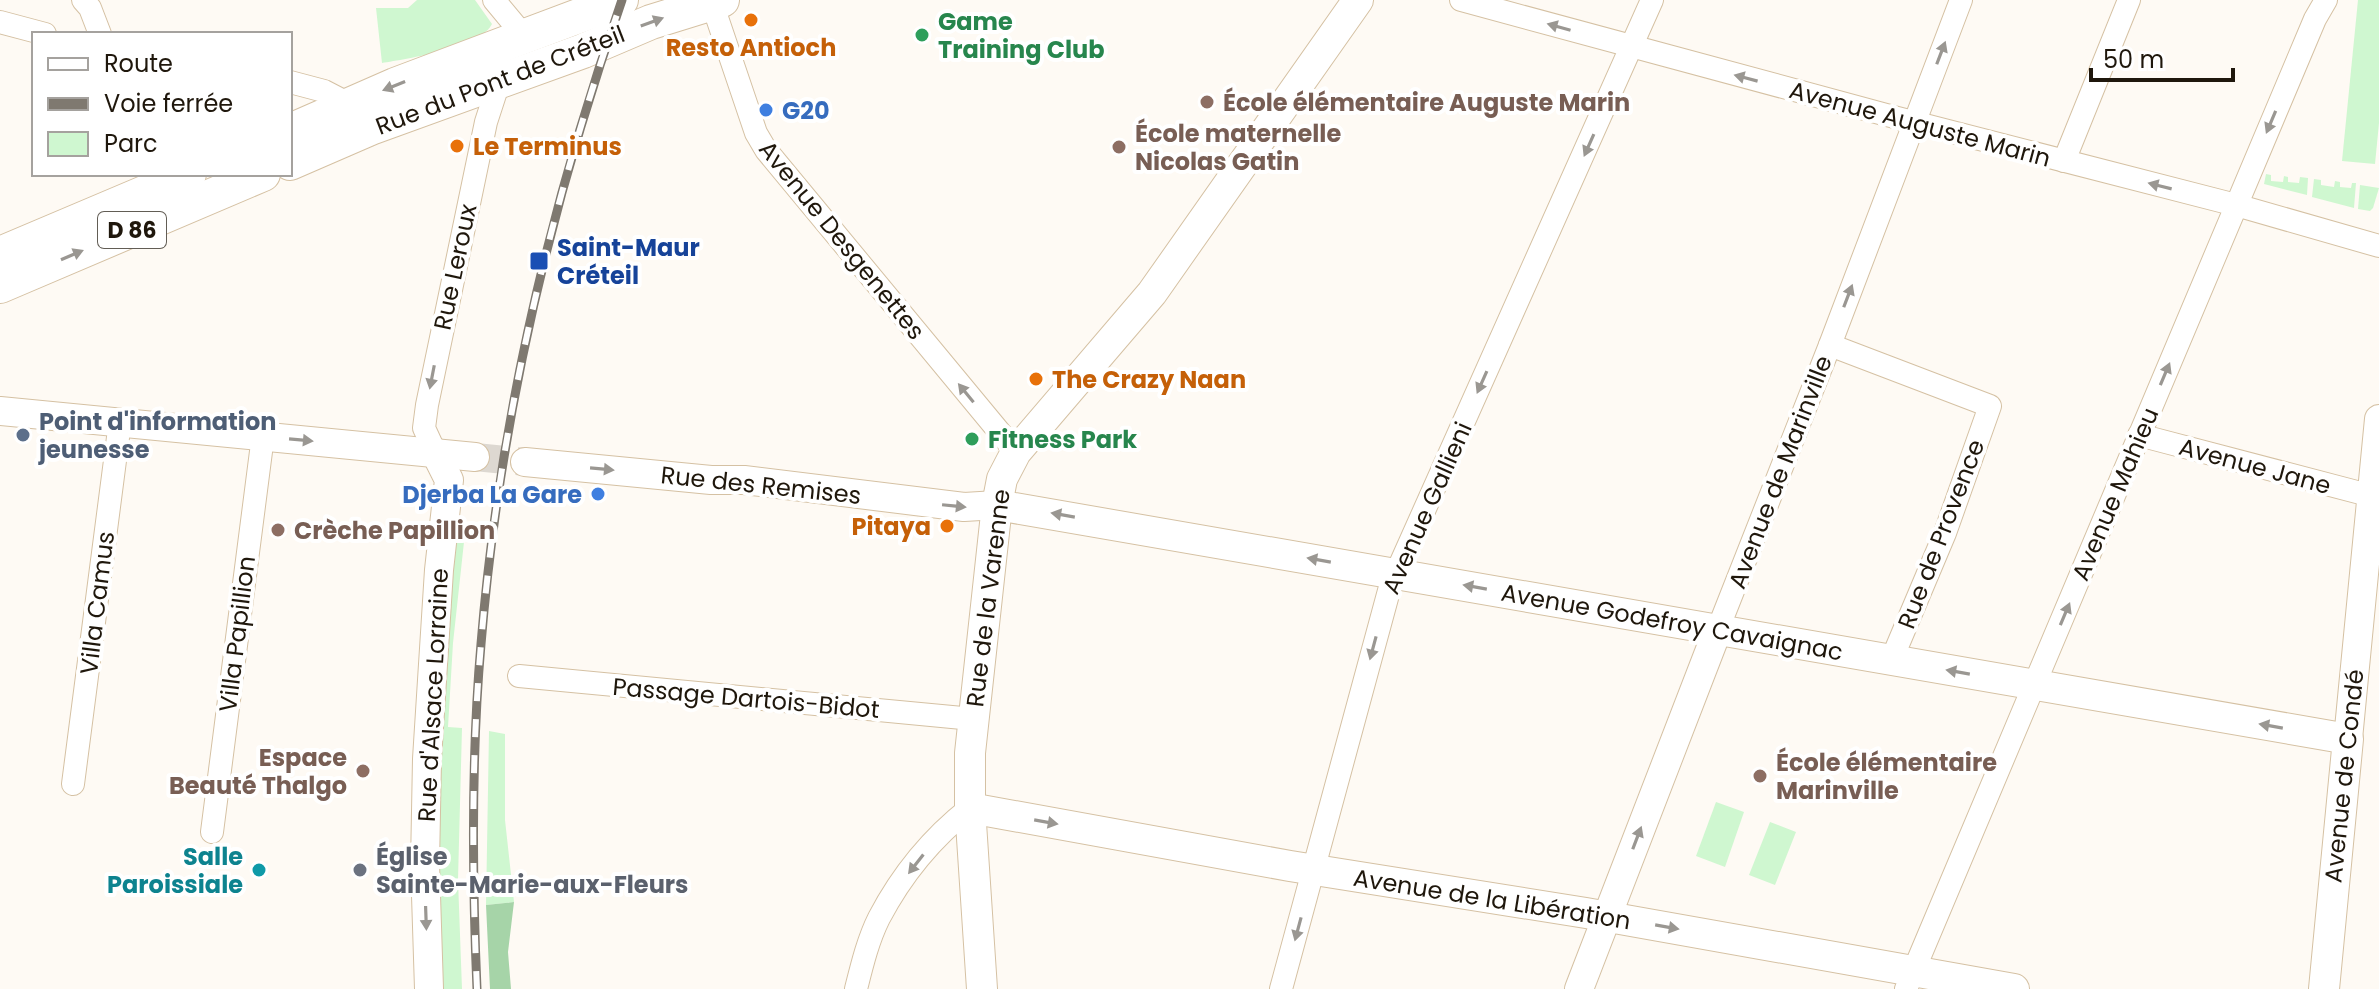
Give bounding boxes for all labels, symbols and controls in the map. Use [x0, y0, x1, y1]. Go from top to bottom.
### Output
place label: Game Training Club [938, 5, 1105, 66]
marker: Resto Antioch [742, 11, 760, 29]
one-way arrow [641, 15, 665, 28]
street label: Rue du Pont de Créteil [371, 17, 629, 143]
one-way arrow [1546, 20, 1570, 33]
marker: Game Training Club [913, 26, 931, 44]
place label: Resto Antioch [666, 31, 836, 64]
legend [32, 32, 292, 176]
scale bar [2091, 32, 2233, 82]
one-way arrow [1935, 41, 1948, 65]
text: 50 m [2103, 43, 2164, 76]
text: Route [104, 47, 173, 80]
one-way arrow [1734, 71, 1759, 83]
street label: Avenue Auguste Marin [1786, 73, 2054, 175]
one-way arrow [382, 80, 406, 93]
place label: École élémentaire Auguste Marin [1223, 86, 1630, 119]
text: Voie ferrée [104, 87, 233, 120]
marker: École élémentaire Auguste Marin [1198, 93, 1216, 111]
place label: G20 [782, 94, 830, 127]
marker: G20 [757, 101, 775, 119]
one-way arrow [2265, 110, 2278, 134]
place label: École maternelle Nicolas Gatin [1135, 117, 1341, 178]
text: Parc [104, 127, 158, 160]
place label: Le Terminus [473, 130, 622, 163]
one-way arrow [1582, 133, 1596, 156]
street label: Avenue Desgenettes [751, 134, 933, 346]
marker: Le Terminus [448, 137, 466, 155]
marker: École maternelle Nicolas Gatin [1110, 138, 1128, 156]
one-way arrow [2148, 179, 2173, 192]
street label: Rue Leroux [426, 201, 485, 333]
road number: D 86 [98, 212, 166, 248]
place label: Saint-Maur Créteil [557, 231, 700, 292]
one-way arrow [60, 249, 84, 262]
marker: Saint-Maur Créteil [528, 250, 550, 272]
one-way arrow [1843, 284, 1855, 308]
street label: Avenue de Marinville [1720, 351, 1840, 593]
one-way arrow [2158, 362, 2171, 386]
place label: The Crazy Naan [1052, 363, 1246, 396]
one-way arrow [426, 364, 438, 389]
marker: The Crazy Naan [1027, 370, 1045, 388]
one-way arrow [1476, 370, 1489, 393]
one-way arrow [958, 383, 975, 403]
street label: Avenue Mahieu [2064, 402, 2166, 586]
place label: Point d'information jeunesse [38, 405, 276, 466]
street label: Avenue Gallieni [1374, 417, 1480, 599]
place label: Fitness Park [988, 423, 1137, 456]
marker: Point d'information jeunesse [14, 426, 32, 444]
marker: Fitness Park [963, 430, 981, 448]
street label: Avenue Jane [2176, 430, 2334, 502]
one-way arrow [289, 434, 314, 447]
street label: Rue de Provence [1890, 435, 1992, 633]
street label: Rue des Remises [659, 458, 863, 512]
one-way arrow [590, 463, 615, 476]
place label: Djerba La Gare [402, 478, 582, 511]
marker: Djerba La Gare [589, 485, 607, 503]
street label: Rue de la Varenne [958, 487, 1018, 709]
one-way arrow [942, 499, 967, 512]
one-way arrow [1050, 509, 1075, 521]
place label: Pitaya [851, 510, 931, 543]
place label: Crèche Papillion [294, 514, 495, 547]
marker: Pitaya [938, 517, 956, 535]
marker: Crèche Papillion [269, 521, 287, 539]
street label: Villa Camus [72, 530, 122, 676]
street label: Villa Papillion [211, 554, 263, 714]
one-way arrow [1306, 554, 1331, 566]
street label: Rue d'Alsace Lorraine [410, 567, 456, 823]
street label: Avenue Godefroy Cavaignac [1499, 576, 1845, 668]
one-way arrow [1463, 581, 1488, 593]
one-way arrow [2058, 602, 2071, 626]
one-way arrow [1367, 635, 1379, 660]
one-way arrow [1945, 666, 1970, 678]
street label: Avenue de Condé [2316, 668, 2372, 884]
street label: Passage Dartois-Bidot [611, 670, 881, 726]
one-way arrow [2258, 719, 2283, 732]
place label: Espace Beauté Thalgo [169, 741, 347, 802]
place label: École élémentaire Marinville [1776, 746, 1997, 807]
marker: Espace Beauté Thalgo [354, 762, 372, 780]
marker: École élémentaire Marinville [1751, 767, 1769, 785]
one-way arrow [1034, 817, 1059, 829]
one-way arrow [1631, 826, 1644, 850]
place label: Salle Paroissiale [107, 840, 243, 901]
place label: Église Sainte-Marie-aux-Fleurs [376, 840, 688, 901]
one-way arrow [908, 854, 925, 874]
marker: Salle Paroissiale [250, 861, 268, 879]
marker: Église Sainte-Marie-aux-Fleurs [351, 861, 369, 879]
street label: Avenue de la Libération [1351, 861, 1633, 937]
one-way arrow [420, 906, 432, 931]
one-way arrow [1291, 917, 1303, 942]
one-way arrow [1654, 922, 1679, 934]

